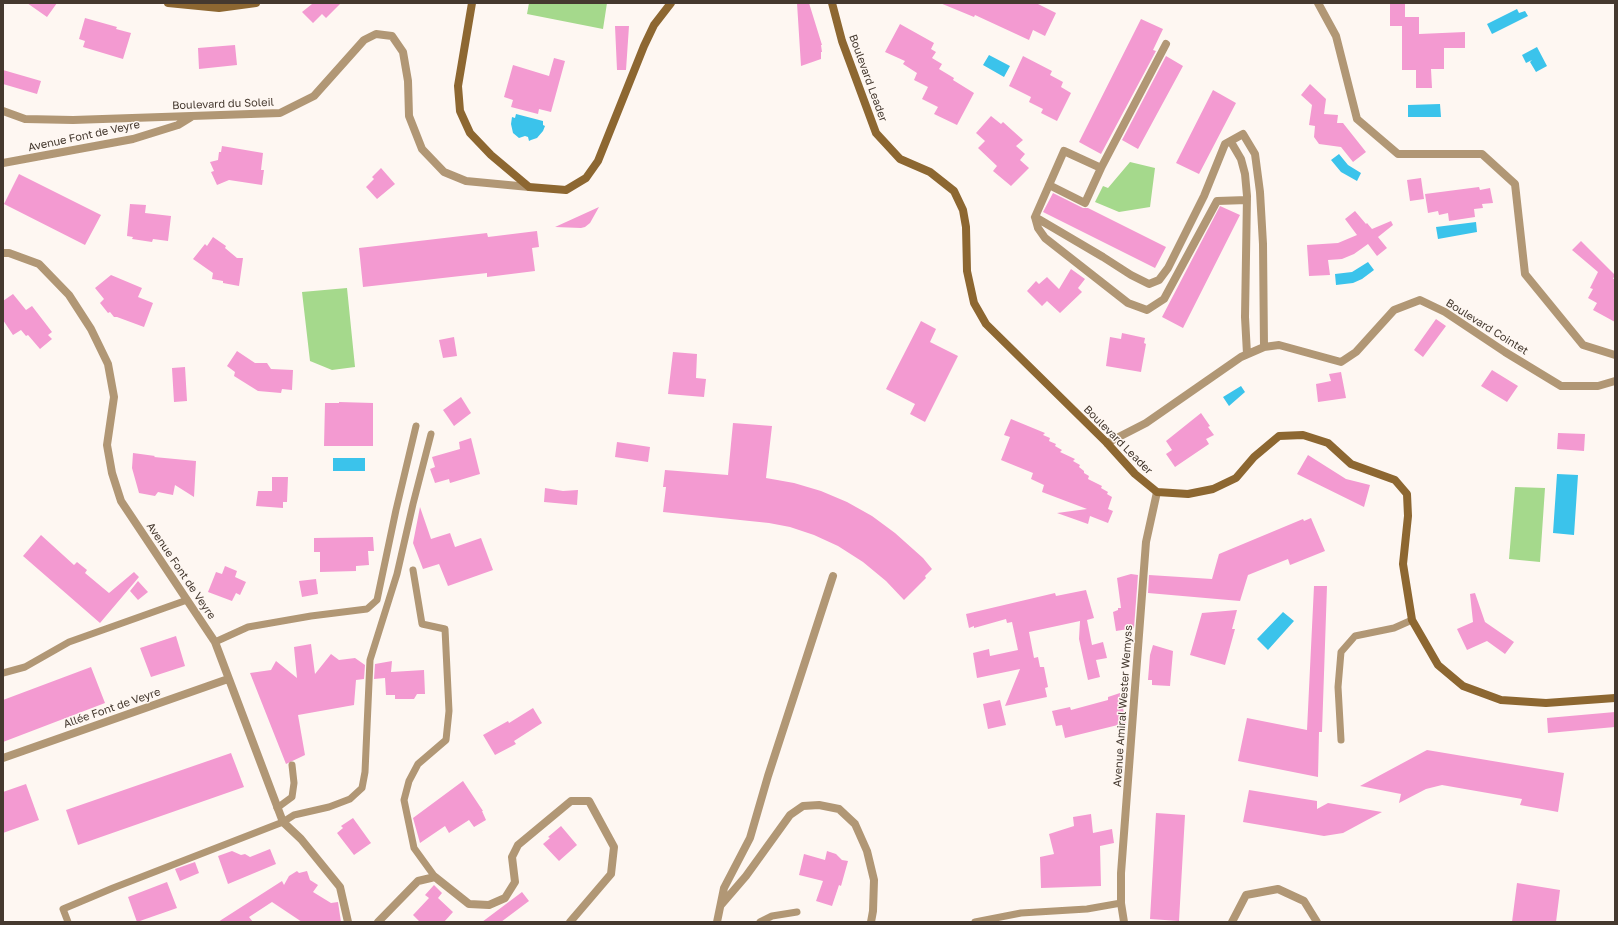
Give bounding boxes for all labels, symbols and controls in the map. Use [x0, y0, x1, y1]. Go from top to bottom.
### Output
street label: Boulevard Leader [846, 32, 890, 124]
street label: Boulevard du Soleil [172, 96, 274, 112]
street label: Avenue Font de Veyre [27, 118, 141, 154]
street label: Boulevard Cointet [1443, 296, 1531, 358]
street label: Boulevard Leader [1081, 403, 1155, 477]
street label: Avenue Font de Veyre [144, 520, 218, 622]
street label: Avenue Amiral Wester Wemyss [1111, 625, 1135, 787]
street label: Allée Font de Veyre [62, 685, 162, 731]

